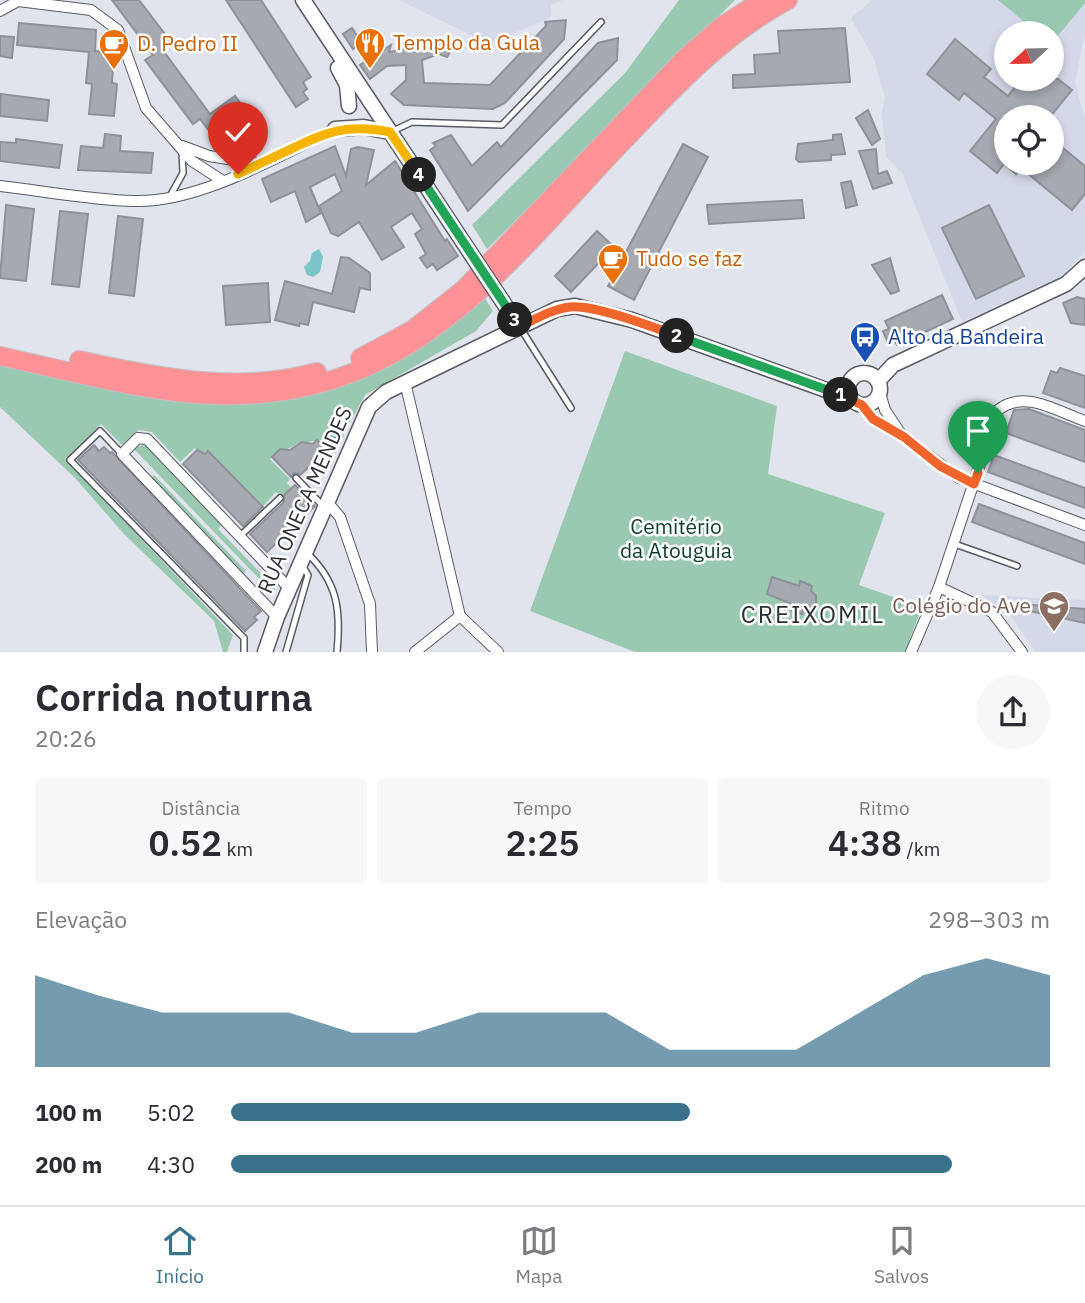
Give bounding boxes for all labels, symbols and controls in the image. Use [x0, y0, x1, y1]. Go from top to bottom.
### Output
north arrow [994, 21, 1064, 91]
map controls [994, 21, 1064, 175]
restaurant icon: Templo da Gula [353, 26, 387, 70]
cafe icon: D. Pedro II [97, 27, 131, 71]
place label: Templo da Gula [393, 28, 540, 56]
place label: D. Pedro II [137, 29, 238, 57]
pin [208, 102, 268, 174]
button: locate [994, 105, 1064, 175]
icon: check [219, 113, 257, 151]
pin: 4 [402, 158, 436, 192]
text: 4 [413, 162, 424, 186]
cafe icon: Tudo se faz [596, 242, 630, 286]
place label: Tudo se faz [636, 244, 743, 272]
pin: 3 [498, 302, 532, 338]
text: 3 [509, 307, 520, 331]
pin: 2 [660, 318, 694, 354]
bus stop icon: Alto da Bandeira [848, 320, 882, 364]
place label: Alto da Bandeira [888, 322, 1044, 350]
text: 2 [671, 323, 682, 347]
pin: 1 [824, 378, 858, 412]
text: 1 [835, 382, 846, 406]
pin [948, 401, 1008, 473]
street label: RUA ONECA MENDES [250, 402, 358, 597]
icon: arrive [959, 412, 997, 450]
park label: Cemitério da Atouguia [620, 512, 732, 564]
school or university icon: Colégio do Ave [1037, 589, 1071, 633]
place label: Colégio do Ave [892, 591, 1031, 619]
district label: CREIXOMIL [741, 598, 885, 630]
text: Corrida noturna [35, 672, 313, 721]
button: share [976, 675, 1050, 749]
text: 20:26 [35, 723, 97, 753]
text: Distância [161, 796, 240, 820]
text: Tempo [513, 796, 572, 820]
text: Ritmo [859, 796, 910, 820]
text: 0.52 [149, 820, 222, 866]
text: 2:25 [505, 820, 580, 866]
text: 4:38 [828, 820, 902, 866]
text: km [222, 837, 253, 861]
text: /km [902, 837, 940, 861]
text: Elevação [35, 904, 127, 934]
text: 298–303 m [928, 904, 1050, 934]
text: 100 m [35, 1097, 102, 1127]
text: 5:02 [147, 1097, 195, 1127]
text: 200 m [35, 1149, 102, 1179]
text: 4:30 [147, 1149, 195, 1179]
tab: Início [156, 1222, 204, 1288]
tab: Mapa [516, 1222, 562, 1288]
tab: Salvos [874, 1222, 929, 1288]

